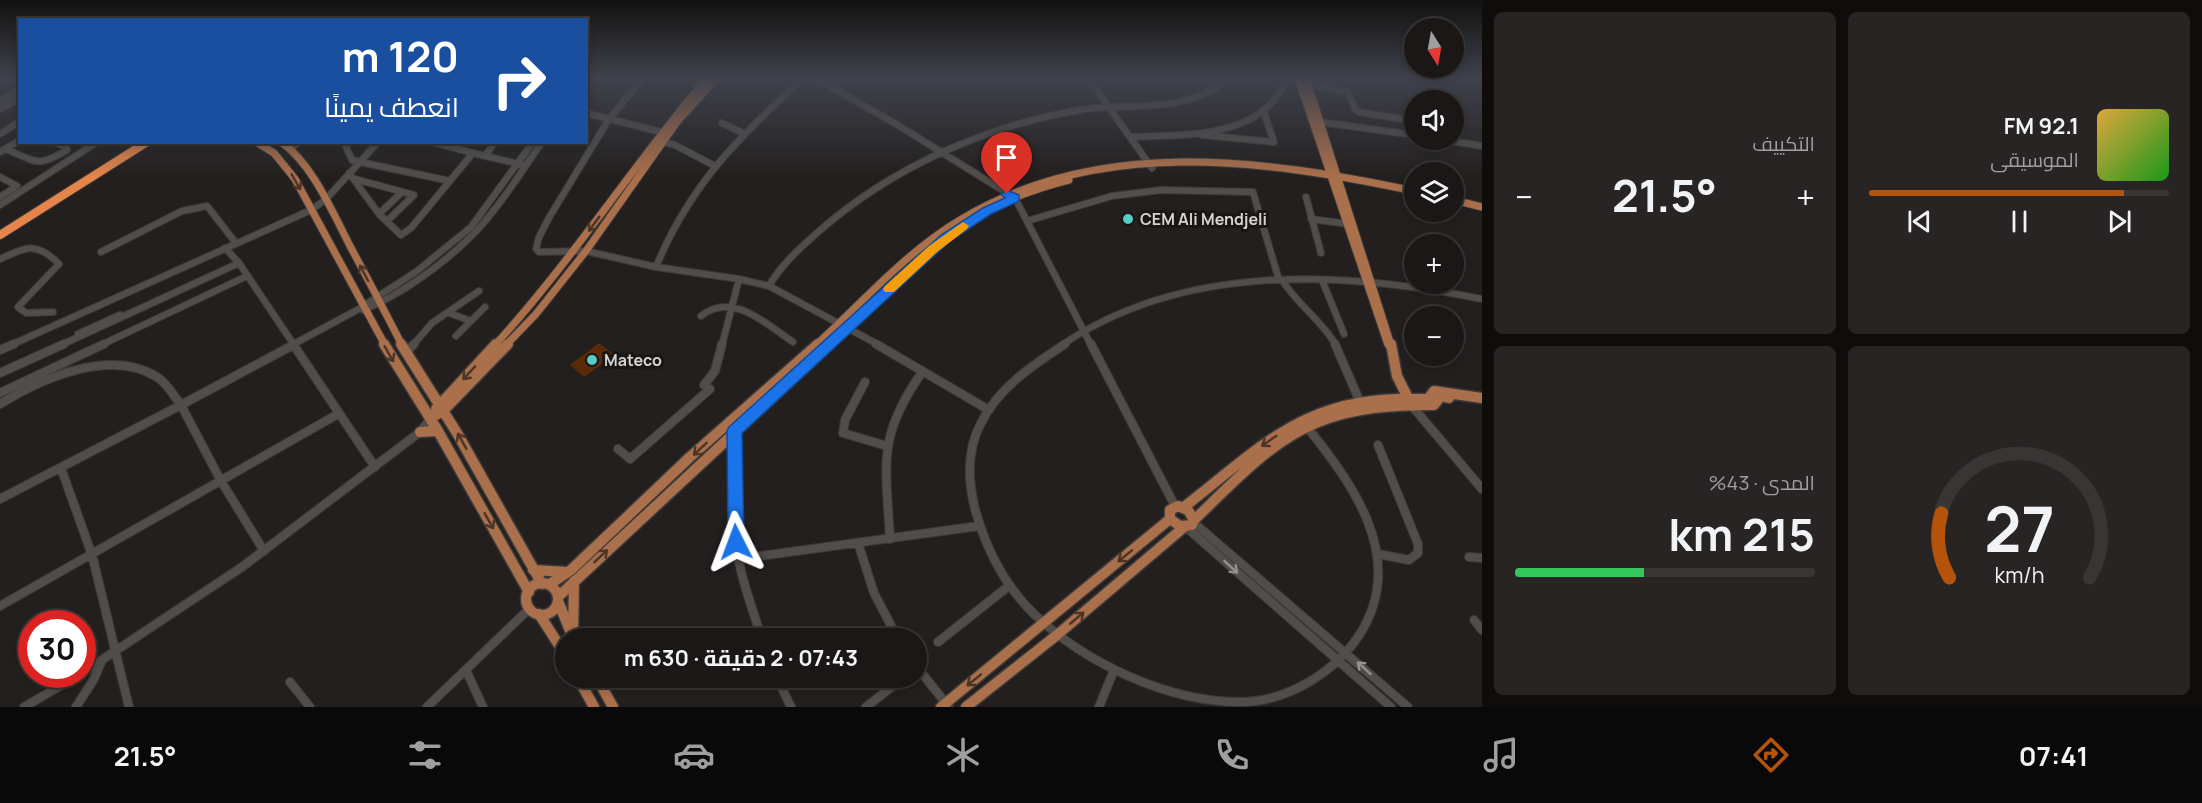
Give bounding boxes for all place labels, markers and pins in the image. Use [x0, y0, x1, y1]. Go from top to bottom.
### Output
pin [981, 132, 1032, 194]
place label: CEM Ali Mendjeli [1140, 208, 1267, 230]
marker: CEM Ali Mendjeli [1121, 212, 1135, 226]
place label: Mateco [604, 349, 662, 371]
marker: Mateco [585, 353, 599, 367]

